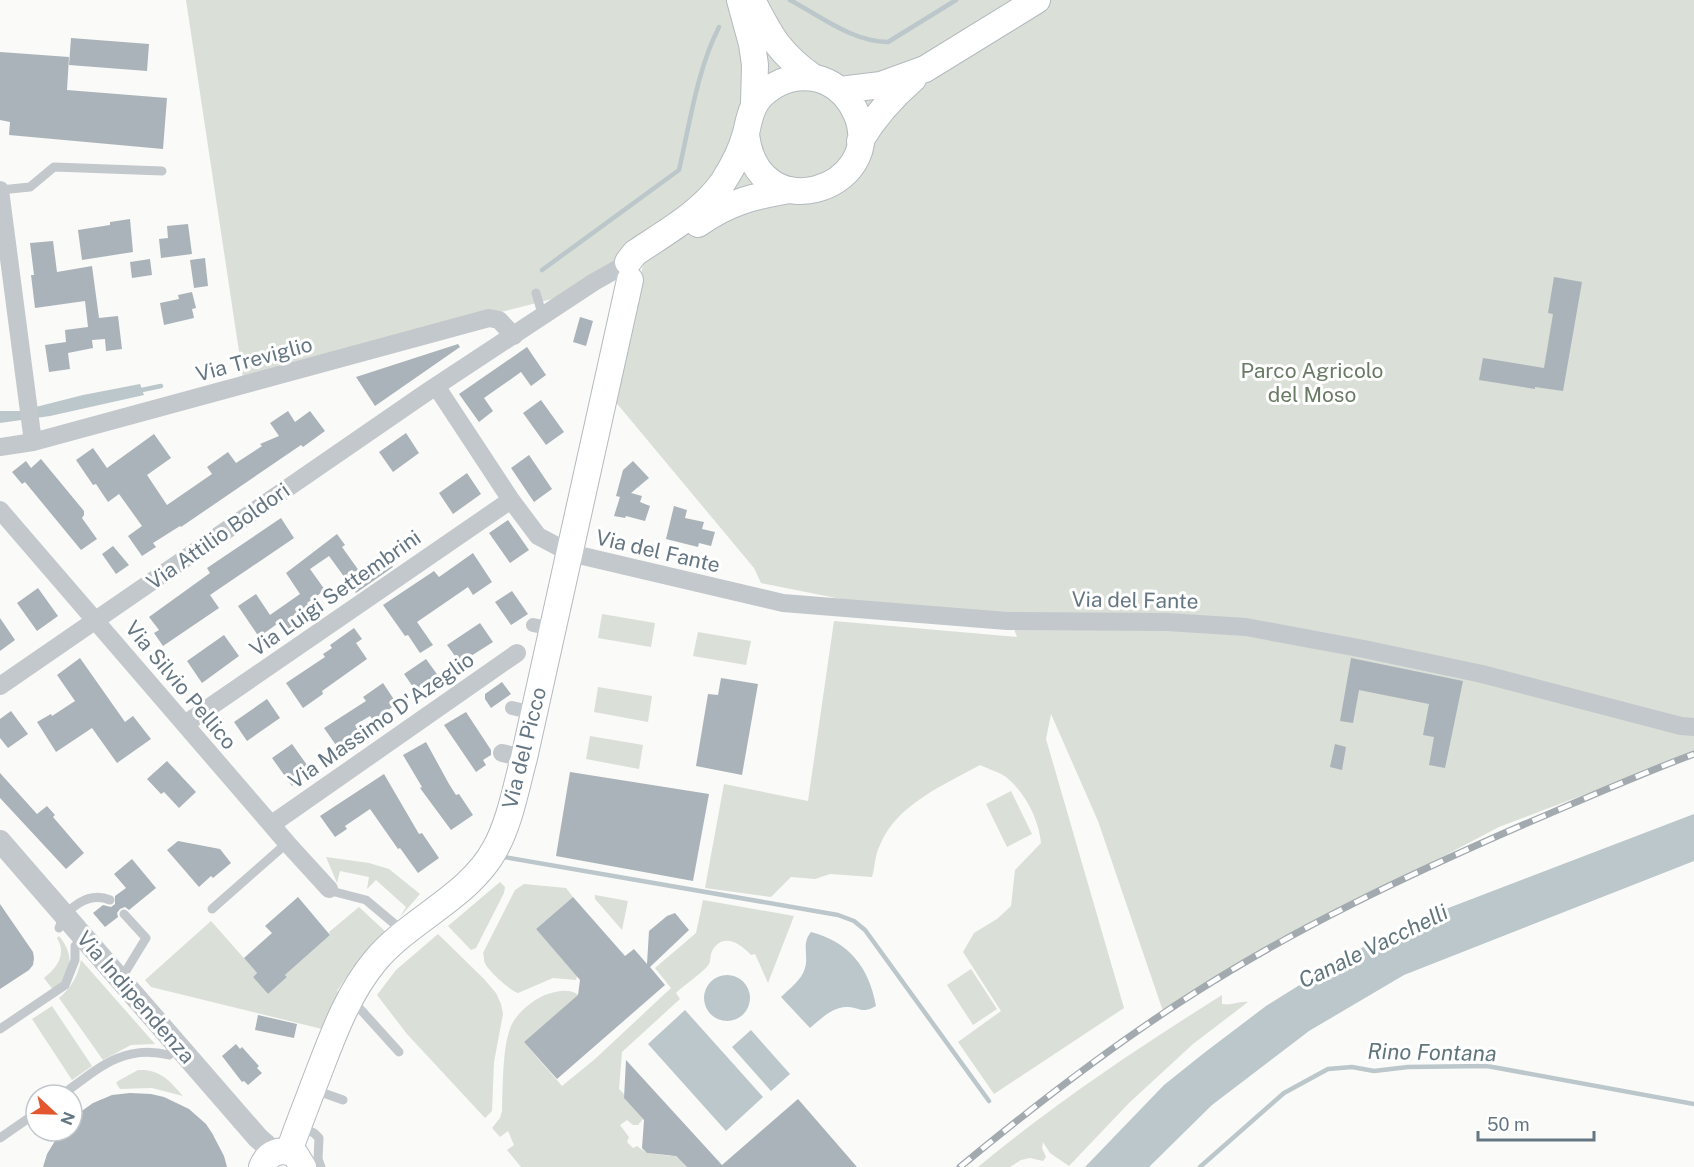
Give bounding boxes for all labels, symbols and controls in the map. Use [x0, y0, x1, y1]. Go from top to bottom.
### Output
street label: Via Treviglio [193, 331, 315, 387]
park label: Parco Agricolo del Moso [1241, 358, 1383, 407]
street label: Via Attilio Boldori [142, 477, 294, 595]
street label: Via Luigi Settembrini [245, 525, 425, 661]
street label: Via del Fante [593, 525, 723, 577]
street label: Via del Fante [1071, 586, 1199, 614]
street label: Via Silvio Pellico [120, 616, 242, 754]
street label: Via Massimo D'Azeglio [283, 646, 479, 794]
street label: Via del Picco [497, 684, 551, 812]
water label: Canale Vacchelli [1294, 898, 1452, 993]
street label: Via Indipendenza [72, 926, 200, 1068]
water label: Rino Fontana [1367, 1038, 1497, 1066]
north arrow [24, 1083, 84, 1143]
scale bar [1478, 1104, 1594, 1142]
text: N [56, 1109, 79, 1128]
text: 50 m [1487, 1114, 1530, 1135]

